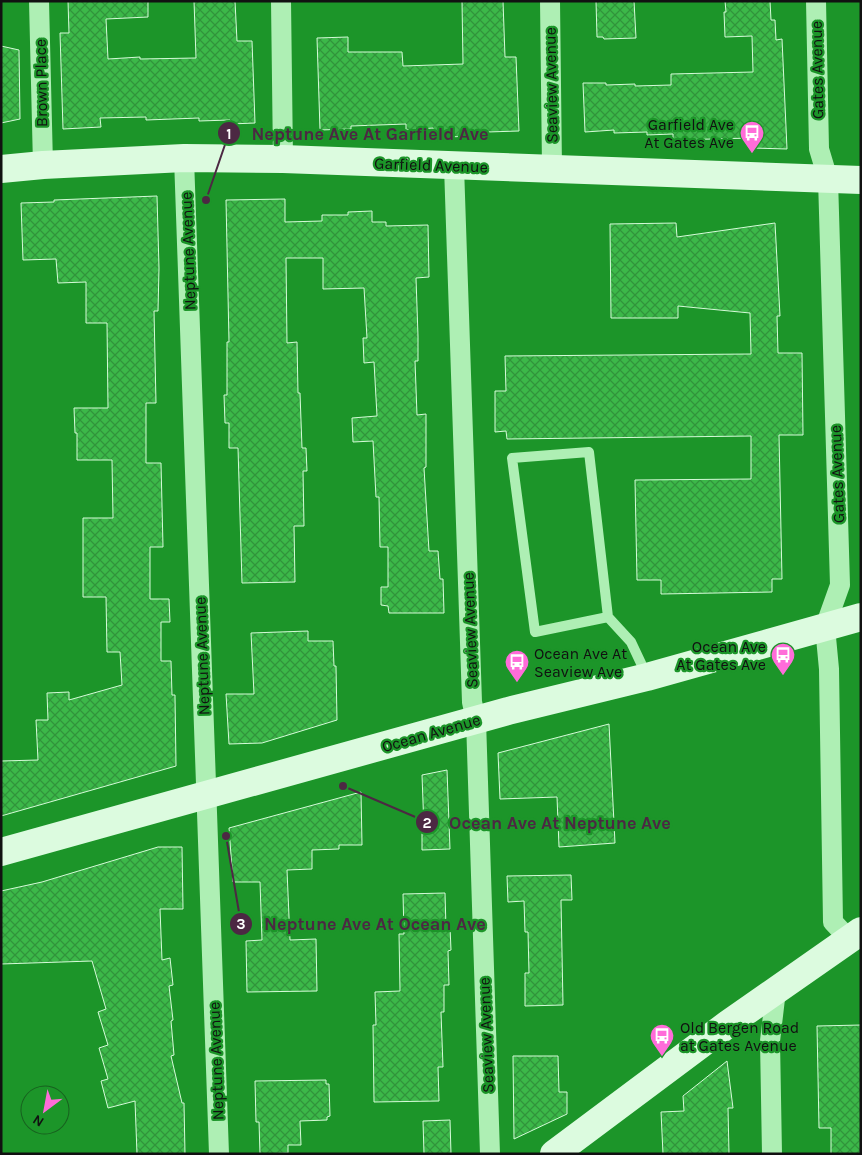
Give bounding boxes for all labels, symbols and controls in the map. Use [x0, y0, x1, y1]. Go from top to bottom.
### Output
street label: Gates Avenue [807, 21, 827, 119]
street label: Seaview Avenue [540, 27, 562, 143]
street label: Brown Place [31, 39, 51, 127]
place label: Garfield Ave At Gates Ave [644, 115, 734, 152]
callout: Neptune Ave At Garfield Ave [217, 117, 499, 150]
bus stop icon: Garfield Ave At Gates Ave [739, 120, 765, 154]
text: Neptune Ave At Garfield Ave [251, 123, 489, 145]
text: 1 [226, 125, 232, 143]
street label: Garfield Avenue [374, 154, 488, 176]
street label: Neptune Avenue [176, 191, 200, 311]
street label: Gates Avenue [826, 425, 848, 523]
street label: Seaview Avenue [458, 572, 482, 688]
street label: Neptune Avenue [190, 596, 214, 716]
place label: Ocean Ave At Gates Ave [676, 637, 766, 674]
bus stop icon: Ocean Ave At Gates Ave [770, 642, 796, 676]
place label: Ocean Ave At Seaview Ave [534, 644, 627, 681]
bus stop icon: Ocean Ave At Seaview Ave [504, 649, 530, 683]
street label: Ocean Avenue [379, 710, 483, 756]
callout: Ocean Ave At Neptune Ave [414, 806, 681, 839]
text: Ocean Ave At Neptune Ave [449, 812, 671, 834]
text: 2 [422, 814, 432, 832]
callout: Neptune Ave At Ocean Ave [229, 907, 495, 940]
text: Neptune Ave At Ocean Ave [264, 913, 486, 935]
text: 3 [236, 915, 246, 933]
street label: Seaview Avenue [474, 977, 498, 1093]
street label: Neptune Avenue [204, 1001, 228, 1121]
place label: Old Bergen Road at Gates Avenue [680, 1018, 799, 1055]
bus stop icon: Old Bergen Road at Gates Avenue [649, 1023, 675, 1057]
north arrow [20, 1085, 70, 1135]
text: N [30, 1111, 47, 1130]

